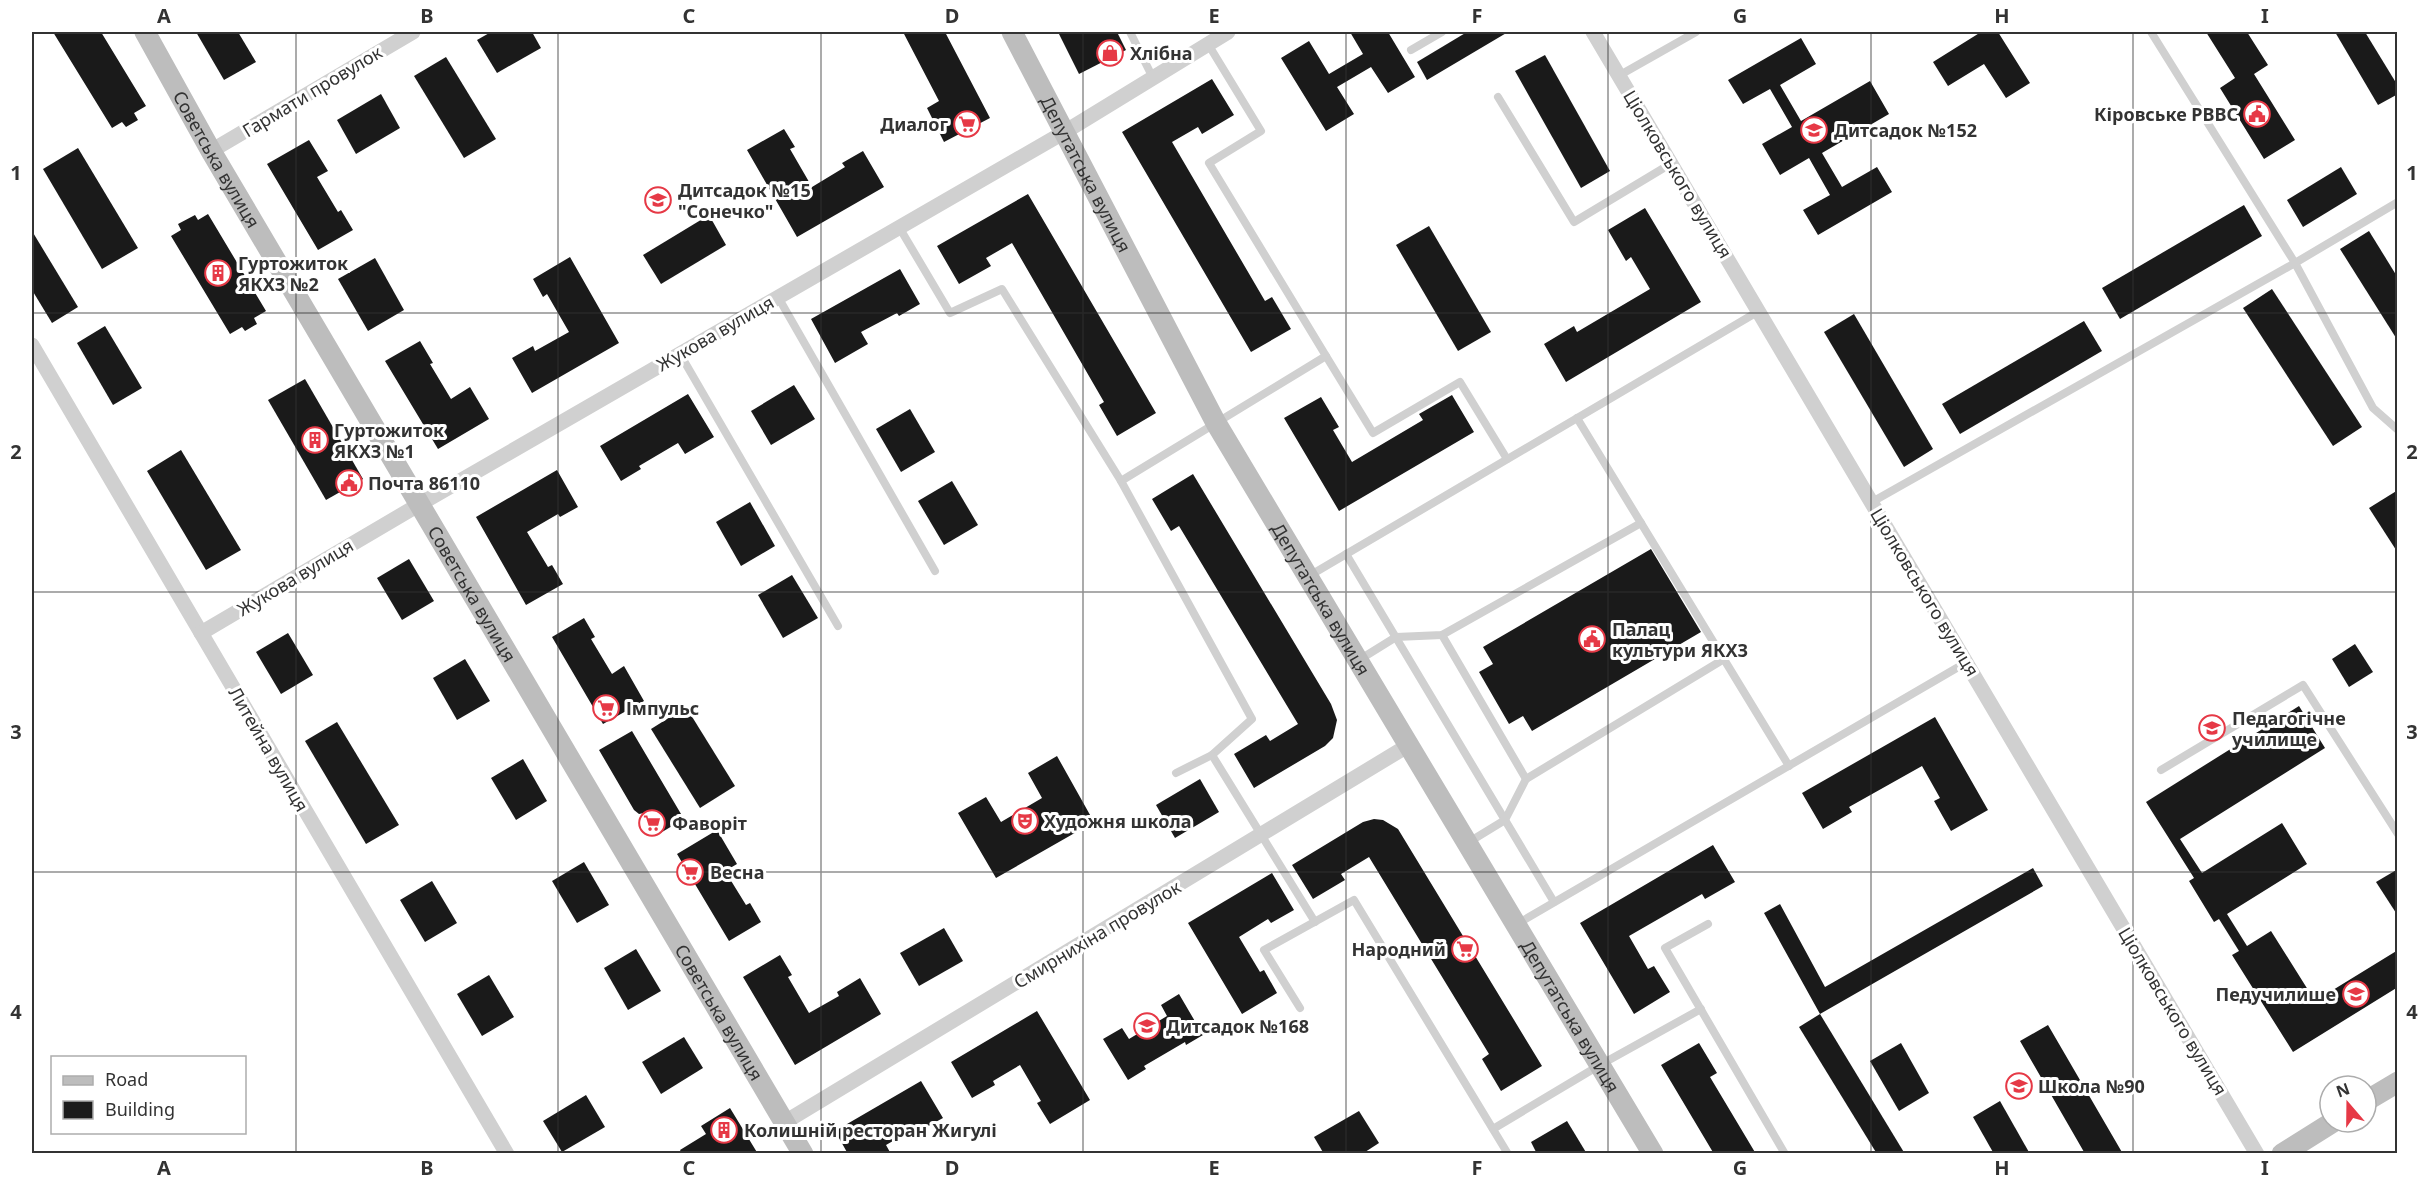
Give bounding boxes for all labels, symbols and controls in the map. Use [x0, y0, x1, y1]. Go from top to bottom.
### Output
text: A [157, 2, 171, 29]
text: B [420, 2, 434, 29]
text: C [683, 2, 696, 29]
text: D [945, 2, 959, 29]
text: E [1208, 2, 1220, 29]
text: F [1472, 2, 1482, 29]
text: G [1733, 2, 1747, 29]
text: H [1994, 2, 2010, 29]
text: I [2261, 2, 2269, 29]
shop icon: Хлібна [1095, 38, 1125, 68]
street label: Гармати провулок [238, 40, 387, 142]
place label: Хлібна [1130, 41, 1193, 65]
street label: Ціолковського вулиця [1618, 85, 1738, 263]
street label: Советська вулиця [168, 86, 266, 232]
street label: Депутатська вулиця [1035, 91, 1137, 256]
public building icon: Кіровське РВВС [2242, 99, 2272, 129]
place label: Кіровське РВВС [2094, 102, 2238, 126]
supermarket icon: Диалог [952, 109, 982, 139]
place label: Диалог [880, 112, 948, 136]
school or university icon: Дитсадок №152 [1799, 115, 1829, 145]
place label: Дитсадок №152 [1834, 118, 1977, 142]
text: 1 [10, 159, 22, 186]
text: 1 [2406, 159, 2418, 186]
place label: Дитсадок №15 "Сонечко" [678, 178, 811, 223]
school or university icon: Дитсадок №15 "Сонечко" [643, 185, 673, 215]
place label: Гуртожиток ЯКХЗ №2 [238, 251, 348, 296]
building icon: Гуртожиток ЯКХЗ №2 [203, 258, 233, 288]
street label: Жукова вулиця [652, 290, 778, 376]
place label: Гуртожиток ЯКХЗ №1 [334, 418, 444, 463]
building icon: Гуртожиток ЯКХЗ №1 [300, 425, 330, 455]
text: 2 [10, 438, 22, 465]
text: 2 [2406, 438, 2418, 465]
public building icon: Почта 86110 [334, 468, 364, 498]
place label: Почта 86110 [368, 471, 480, 495]
street label: Ціолковського вулиця [1865, 503, 1985, 681]
street label: Депутатська вулиця [1266, 518, 1376, 680]
street label: Советська вулиця [423, 521, 522, 666]
street label: Жукова вулиця [233, 533, 357, 621]
place label: Палац культури ЯКХЗ [1612, 617, 1748, 662]
public building icon: Палац культури ЯКХЗ [1577, 624, 1607, 654]
street label: Литейна вулиця [224, 682, 314, 816]
supermarket icon: Імпульс [591, 693, 621, 723]
place label: Імпульс [626, 696, 699, 720]
place label: Педагогічне училище [2231, 706, 2346, 751]
school or university icon: Педагогічне училище [2197, 713, 2227, 743]
text: 3 [10, 718, 22, 745]
text: 3 [2406, 718, 2418, 745]
theatre icon: Художня школа [1010, 806, 1040, 836]
supermarket icon: Фаворіт [637, 808, 667, 838]
place label: Художня школа [1044, 809, 1191, 833]
place label: Фаворіт [672, 811, 747, 835]
supermarket icon: Весна [675, 857, 705, 887]
place label: Весна [710, 860, 764, 884]
street label: Смирнихіна провулок [1009, 874, 1185, 993]
street label: Ціолковського вулиця [2113, 922, 2233, 1100]
supermarket icon: Народний [1450, 934, 1480, 964]
street label: Депутатська вулиця [1516, 935, 1625, 1097]
place label: Народний [1351, 937, 1446, 961]
street label: Советська вулиця [670, 940, 769, 1085]
school or university icon: Педучилише [2341, 979, 2371, 1009]
place label: Педучилише [2216, 982, 2336, 1006]
text: 4 [10, 998, 22, 1025]
text: 4 [2406, 998, 2418, 1025]
school or university icon: Дитсадок №168 [1132, 1011, 1162, 1041]
place label: Дитсадок №168 [1166, 1014, 1309, 1038]
legend [51, 1056, 246, 1134]
text: Road [105, 1067, 148, 1091]
school or university icon: Школа №90 [2004, 1071, 2034, 1101]
place label: Школа №90 [2038, 1074, 2145, 1098]
north arrow [2318, 1074, 2378, 1134]
text: N [2333, 1077, 2353, 1102]
text: Building [105, 1097, 175, 1121]
building icon: Колишній ресторан Жигулі [709, 1115, 739, 1145]
place label: Колишній ресторан Жигулі [744, 1118, 997, 1142]
text: A [157, 1154, 171, 1181]
text: B [420, 1154, 434, 1181]
text: C [683, 1154, 696, 1181]
text: D [945, 1154, 959, 1181]
text: E [1208, 1154, 1220, 1181]
text: F [1472, 1154, 1482, 1181]
text: G [1733, 1154, 1747, 1181]
text: H [1994, 1154, 2010, 1181]
text: I [2261, 1154, 2269, 1181]

